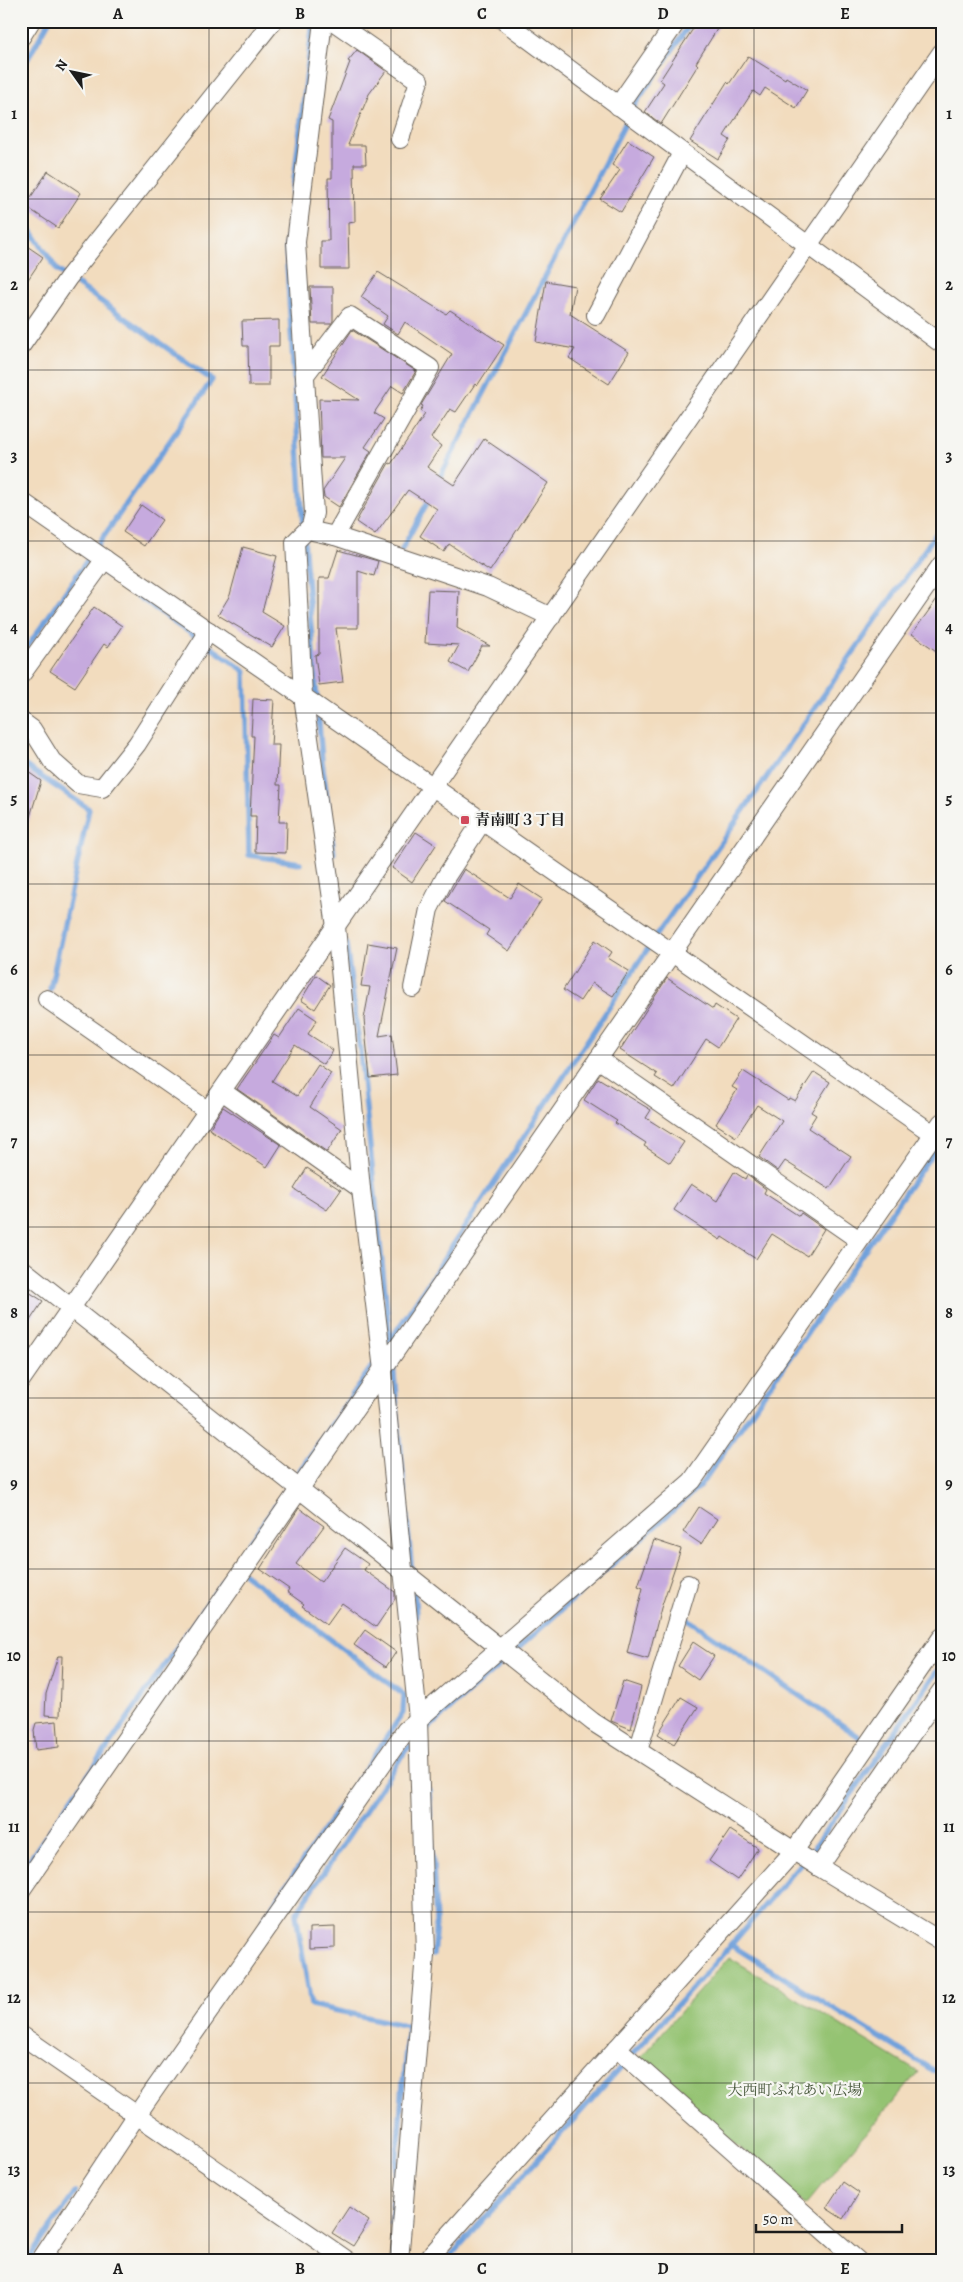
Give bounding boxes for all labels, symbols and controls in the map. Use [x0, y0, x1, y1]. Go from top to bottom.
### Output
text: A [112, 3, 124, 25]
text: B [295, 3, 305, 25]
text: C [477, 3, 487, 25]
text: D [657, 3, 669, 25]
text: E [840, 3, 850, 25]
north arrow [48, 48, 98, 98]
text: N [51, 56, 72, 75]
text: 1 [11, 103, 17, 125]
text: 1 [946, 103, 952, 125]
text: 2 [10, 274, 18, 296]
text: 2 [945, 274, 953, 296]
text: 3 [11, 445, 18, 467]
text: 3 [946, 445, 953, 467]
text: 4 [10, 617, 18, 639]
text: 4 [945, 617, 953, 639]
text: 5 [11, 788, 18, 810]
text: 5 [946, 788, 953, 810]
place label: 青南町３丁目 [475, 810, 565, 830]
marker: 青南町３丁目 [459, 814, 471, 826]
text: 6 [10, 959, 18, 981]
text: 6 [945, 959, 953, 981]
text: 7 [11, 1131, 18, 1153]
text: 7 [946, 1131, 953, 1153]
text: 8 [10, 1302, 18, 1324]
text: 8 [945, 1302, 953, 1324]
text: 9 [10, 1473, 18, 1495]
text: 9 [945, 1473, 953, 1495]
text: 10 [7, 1645, 21, 1667]
text: 10 [942, 1645, 956, 1667]
text: 11 [8, 1816, 20, 1838]
text: 11 [943, 1816, 955, 1838]
text: 12 [7, 1987, 21, 2009]
text: 12 [942, 1987, 956, 2009]
park label: 大西町ふれあい広場 [727, 2080, 863, 2100]
text: 13 [8, 2159, 20, 2181]
text: 13 [943, 2159, 955, 2181]
scale bar [756, 2202, 902, 2234]
text: 50 m [763, 2209, 793, 2229]
text: A [112, 2258, 124, 2280]
text: B [295, 2258, 305, 2280]
text: C [477, 2258, 487, 2280]
text: D [657, 2258, 669, 2280]
text: E [840, 2258, 850, 2280]

